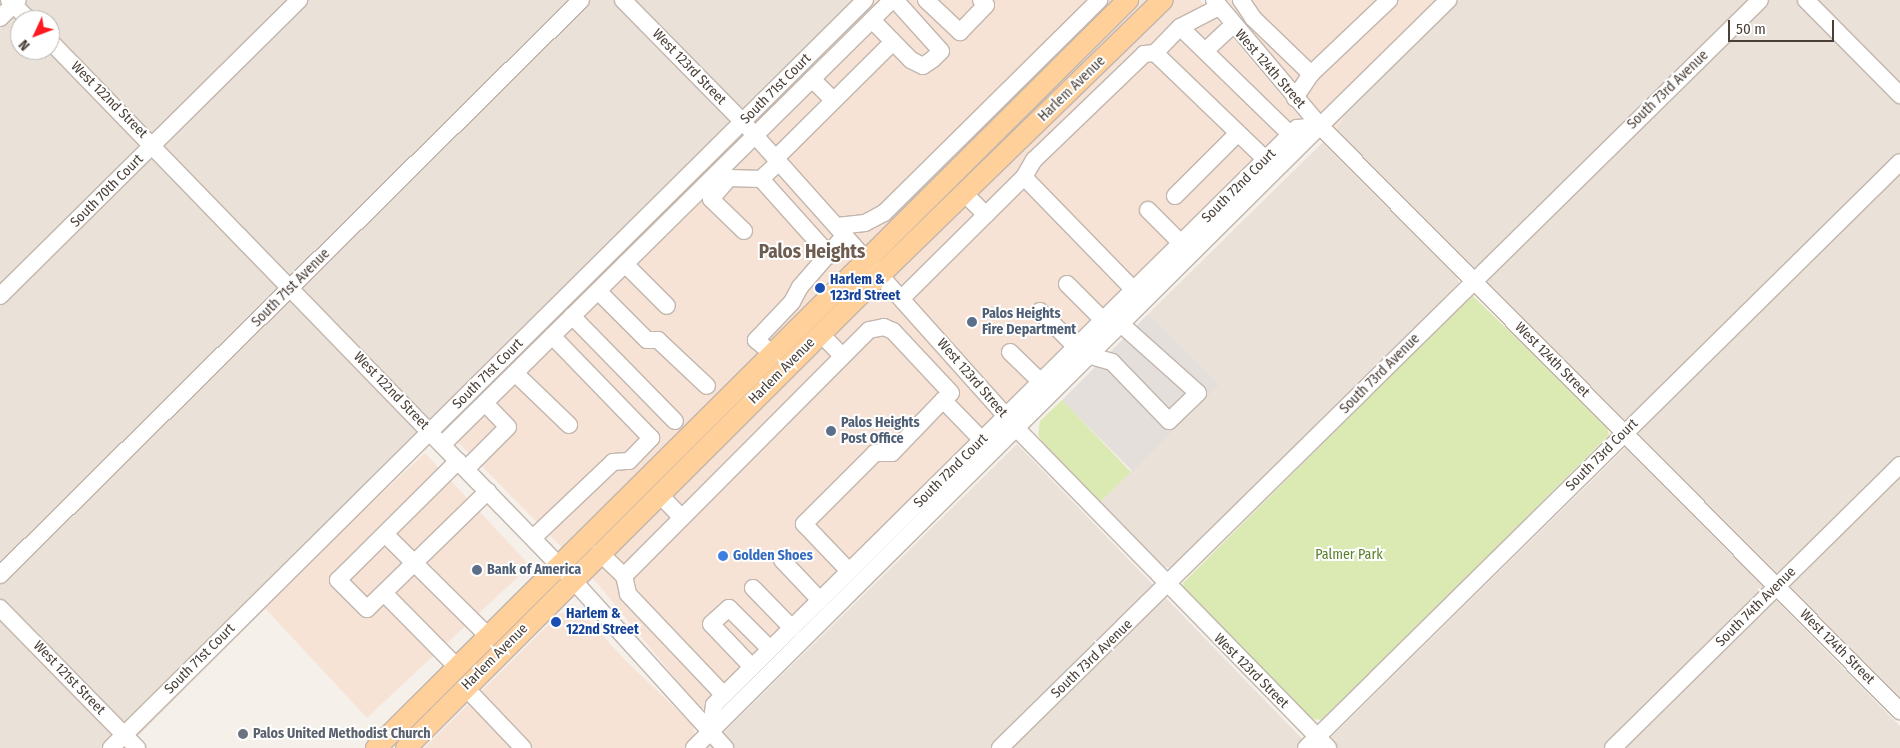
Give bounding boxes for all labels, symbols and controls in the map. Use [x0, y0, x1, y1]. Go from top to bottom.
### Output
north arrow [10, 10, 60, 60]
scale bar [1730, 10, 1836, 42]
text: 50 m [1736, 20, 1766, 38]
street label: West 123rd Street [649, 26, 729, 108]
street label: West 124th Street [1231, 26, 1309, 112]
text: N [15, 36, 33, 54]
street label: South 73rd Avenue [1624, 47, 1712, 133]
street label: South 71st Court [737, 50, 815, 128]
street label: Harlem Avenue [1035, 53, 1109, 125]
street label: West 122nd Street [67, 58, 151, 142]
street label: South 72nd Court [1199, 146, 1279, 226]
street label: South 70th Court [67, 151, 147, 231]
district label: Palos Heights [759, 241, 865, 263]
street label: South 71st Avenue [248, 245, 334, 331]
place label: Harlem & 123rd Street [830, 272, 900, 304]
marker: Harlem & 123rd Street [814, 282, 826, 294]
place label: Palos Heights Fire Department [982, 306, 1076, 338]
marker: Palos Heights Fire Department [966, 316, 978, 328]
street label: West 124th Street [1511, 319, 1593, 401]
street label: South 73rd Avenue [1337, 331, 1423, 417]
street label: Harlem Avenue [745, 334, 819, 408]
street label: South 71st Court [449, 335, 527, 413]
street label: West 123rd Street [933, 335, 1011, 421]
street label: West 122nd Street [350, 349, 432, 433]
place label: Palos Heights Post Office [841, 415, 920, 448]
street label: South 73rd Court [1562, 415, 1642, 495]
marker: Palos Heights Post Office [825, 425, 837, 437]
street label: South 72nd Court [911, 431, 991, 511]
park label: Palmer Park [1315, 547, 1383, 563]
place label: Golden Shoes [733, 548, 813, 564]
marker: Golden Shoes [717, 550, 729, 562]
place label: Bank of America [487, 562, 581, 578]
marker: Bank of America [471, 564, 483, 576]
street label: South 74th Avenue [1713, 564, 1799, 650]
place label: Harlem & 122nd Street [566, 606, 639, 638]
street label: West 124th Street [1796, 606, 1878, 688]
marker: Harlem & 122nd Street [550, 616, 562, 628]
street label: South 73rd Avenue [1048, 616, 1136, 702]
street label: South 71st Court [161, 620, 239, 698]
street label: Harlem Avenue [458, 620, 532, 694]
street label: West 123rd Street [1210, 630, 1292, 712]
street label: West 121st Street [30, 638, 108, 718]
place label: Palos United Methodist Church [253, 726, 431, 742]
marker: Palos United Methodist Church [237, 728, 249, 740]

